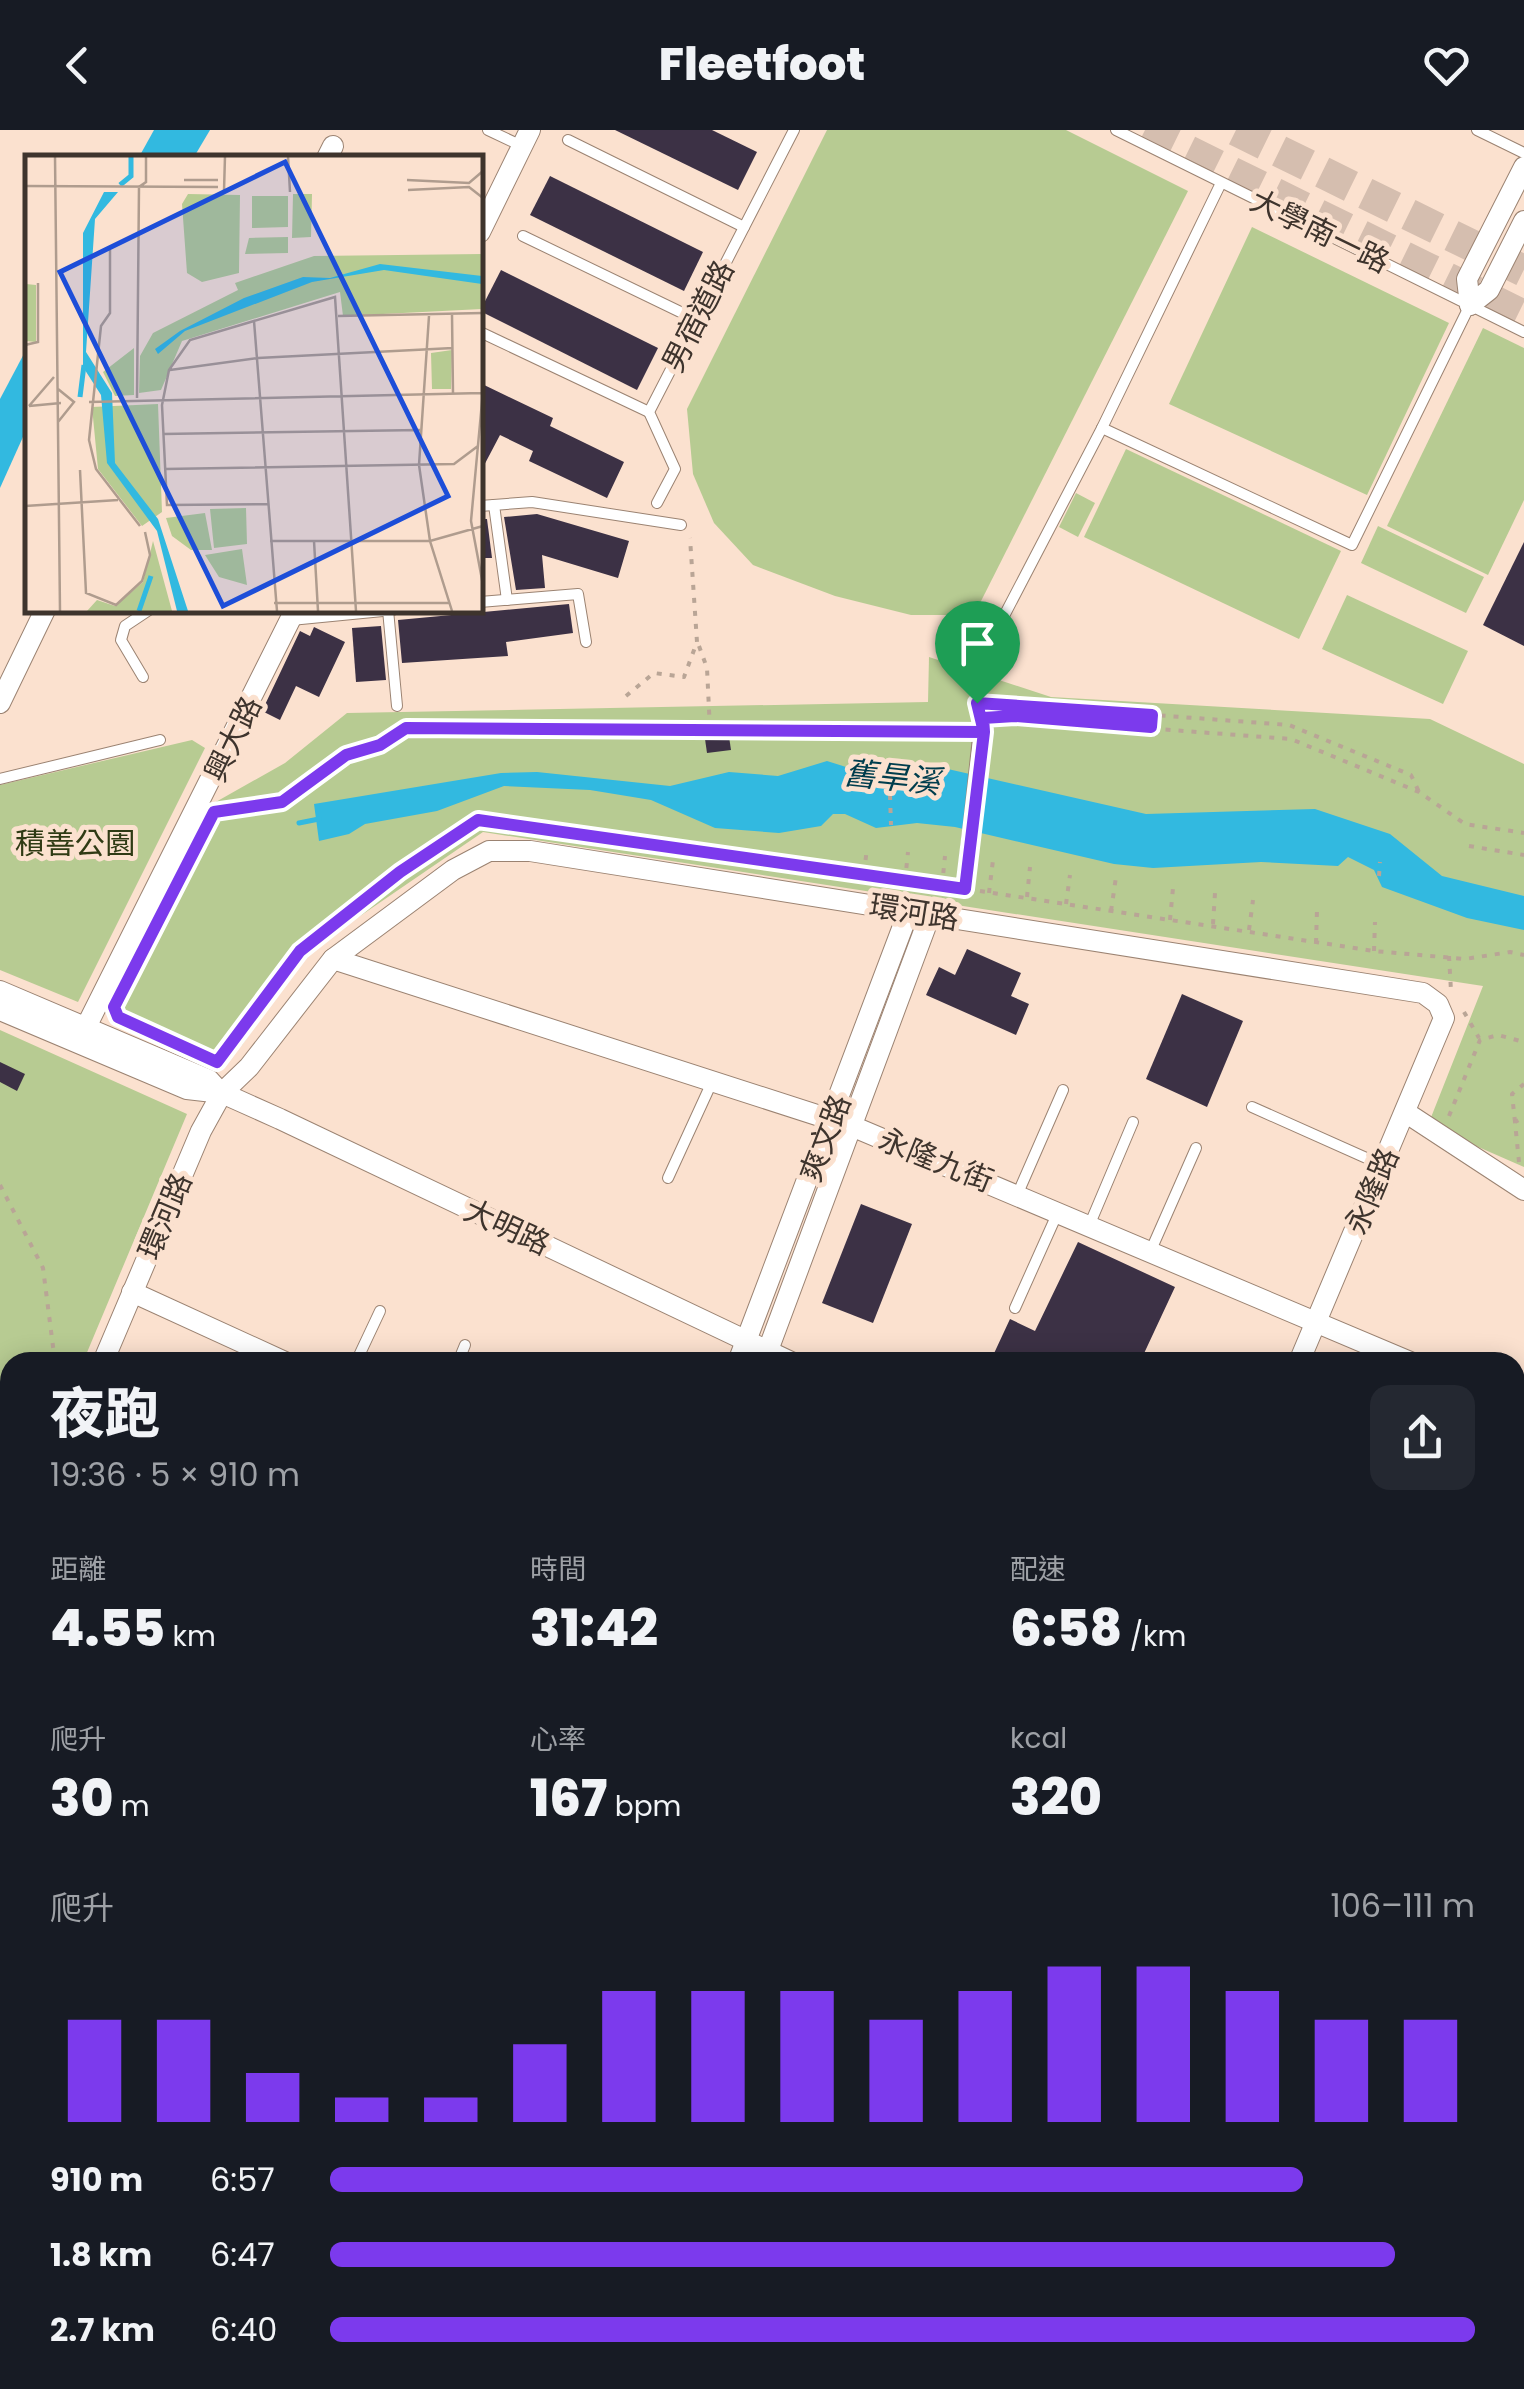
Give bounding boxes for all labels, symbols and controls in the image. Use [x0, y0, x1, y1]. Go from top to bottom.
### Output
text: Fleetfoot [659, 33, 865, 96]
icon: back [50, 38, 105, 93]
icon: heart [1419, 38, 1474, 93]
inset map [25, 155, 482, 612]
street label: 大學南一路 [1243, 179, 1397, 283]
street label: 男宿道路 [652, 253, 744, 379]
pin [935, 601, 1020, 704]
icon: arrive [950, 616, 1005, 671]
street label: 興大路 [194, 689, 272, 789]
water label: 舊旱溪 [842, 750, 946, 805]
park label: 積善公園 [15, 822, 135, 865]
street label: 環河路 [866, 884, 962, 940]
street label: 爽文路 [789, 1088, 861, 1188]
street label: 永隆九街 [872, 1118, 1000, 1202]
street label: 永隆路 [1335, 1141, 1409, 1241]
street label: 環河路 [128, 1166, 202, 1266]
street label: 大明路 [457, 1188, 557, 1266]
text: 夜跑 [50, 1375, 160, 1452]
button: share [1370, 1385, 1475, 1490]
text: 19:36 · 5 × 910 m [50, 1452, 300, 1497]
text: 距離 [50, 1550, 106, 1589]
text: 時間 [530, 1550, 586, 1589]
text: 配速 [1010, 1550, 1066, 1589]
text: 4.55 [50, 1593, 165, 1664]
text: 31:42 [530, 1593, 658, 1664]
text: 6:58 [1010, 1593, 1122, 1664]
text: km [165, 1617, 216, 1656]
text: /km [1122, 1617, 1186, 1656]
text: kcal [1010, 1719, 1067, 1758]
text: 爬升 [50, 1720, 106, 1759]
text: 心率 [530, 1720, 586, 1759]
text: 320 [1010, 1762, 1102, 1833]
text: 30 [50, 1763, 113, 1834]
text: 167 [530, 1763, 607, 1834]
text: m [113, 1787, 150, 1826]
text: bpm [607, 1787, 681, 1826]
text: 106–111 m [1330, 1883, 1475, 1928]
text: 爬升 [50, 1885, 114, 1930]
text: 910 m [50, 2157, 143, 2202]
text: 6:57 [210, 2157, 275, 2202]
text: 1.8 km [50, 2232, 152, 2277]
text: 6:47 [210, 2232, 275, 2277]
text: 2.7 km [50, 2307, 155, 2352]
text: 6:40 [210, 2307, 277, 2352]

